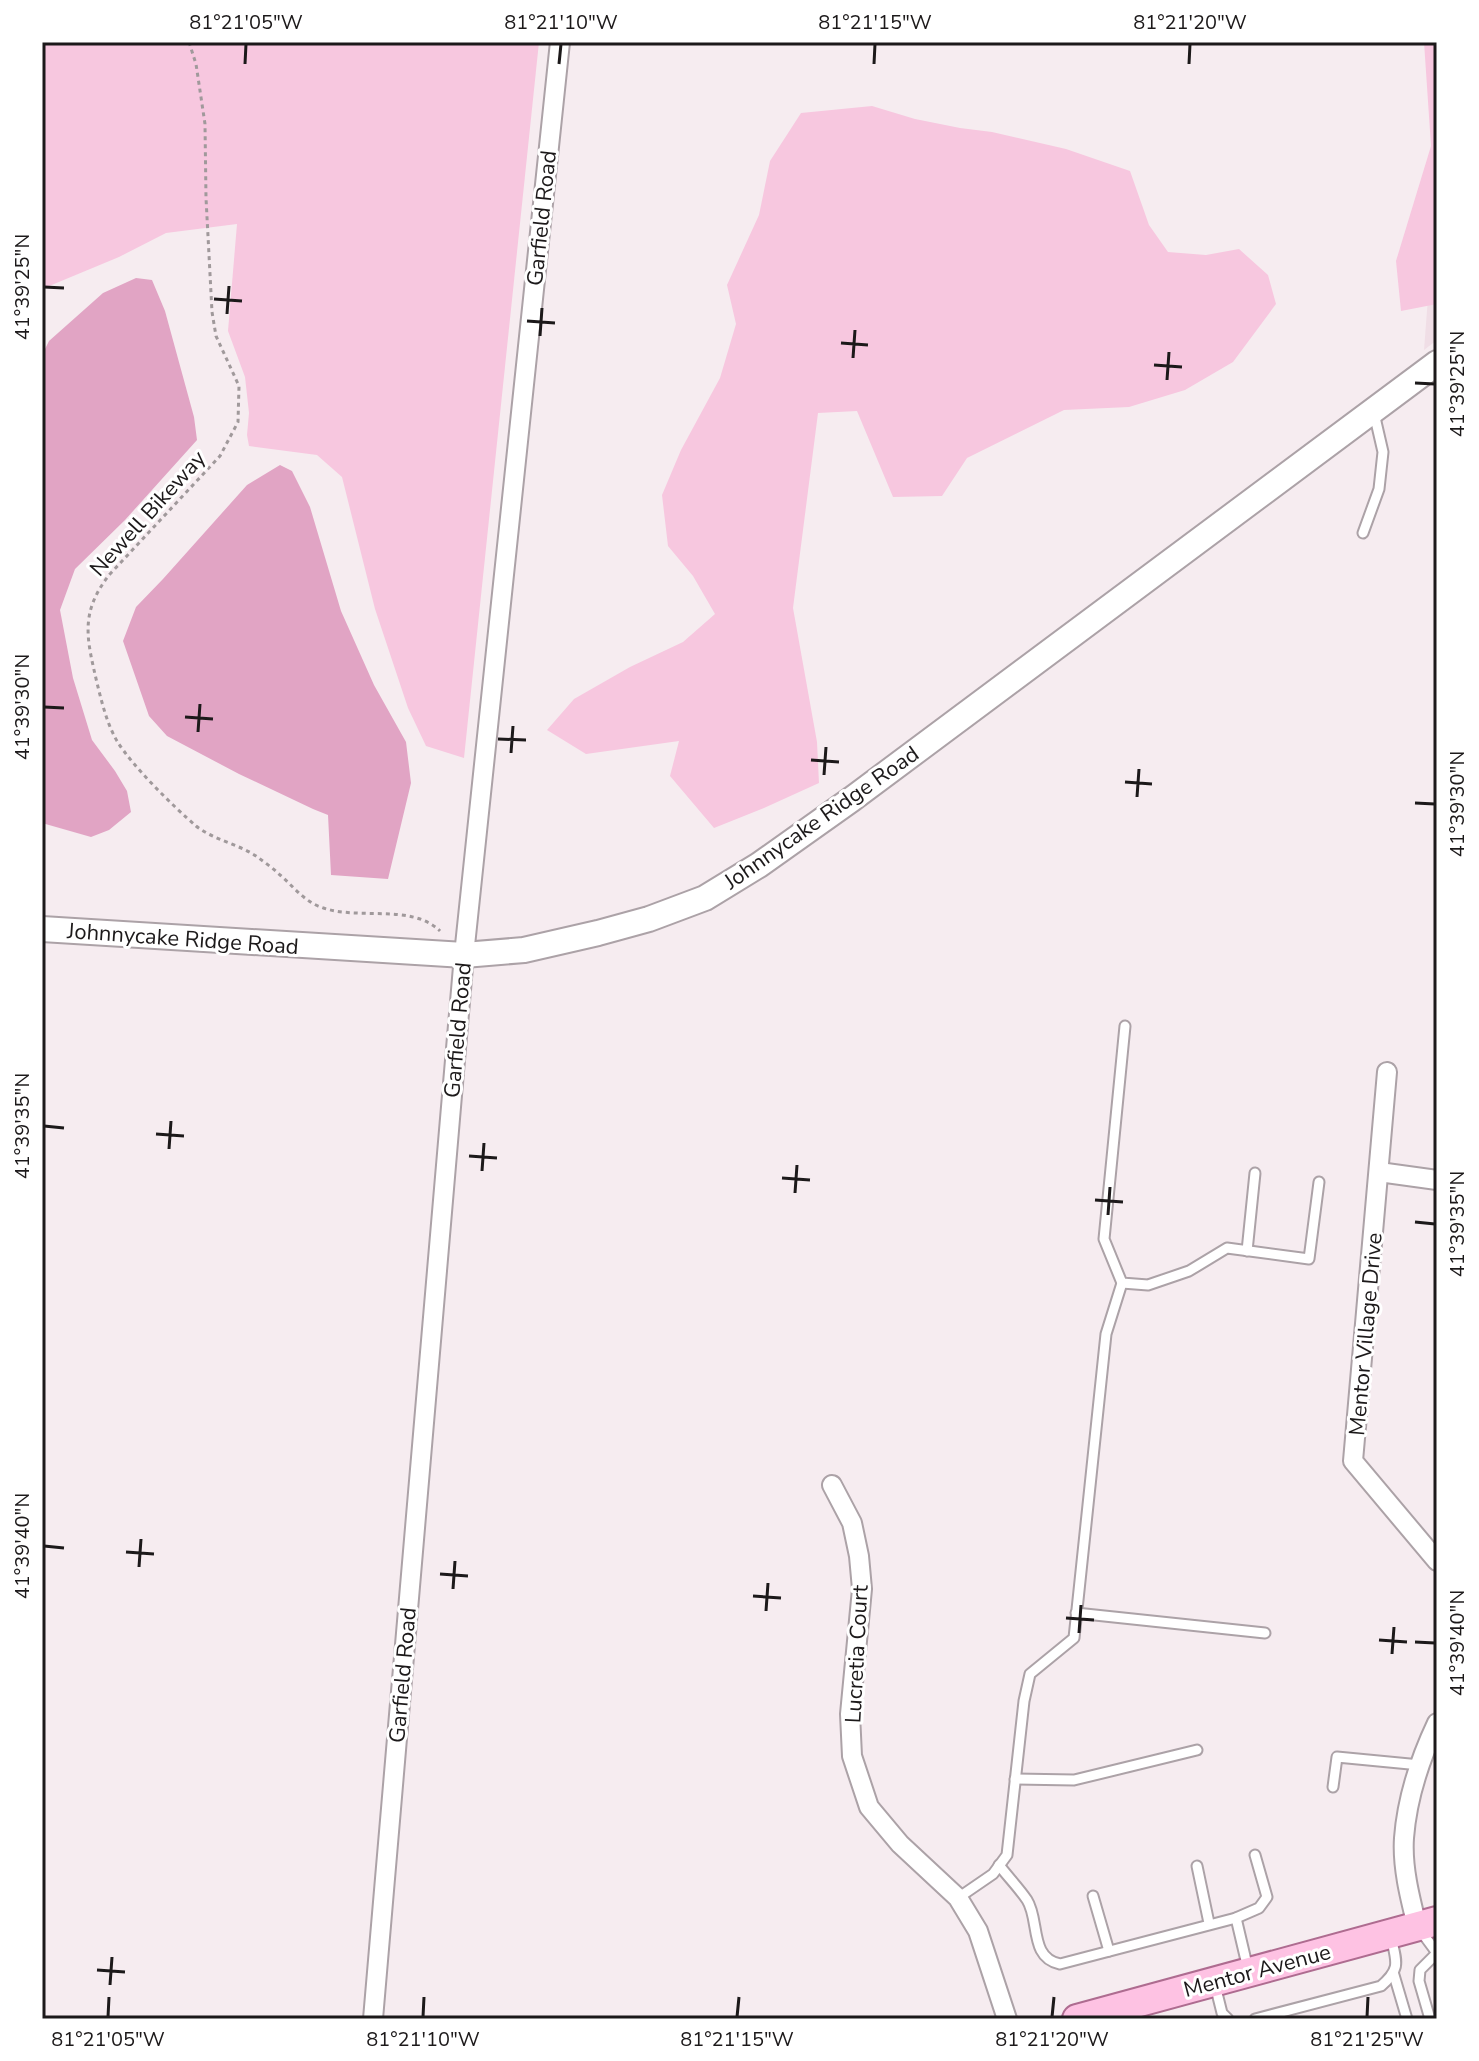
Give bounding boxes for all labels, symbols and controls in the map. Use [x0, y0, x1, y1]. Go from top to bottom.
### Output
text: 81°21'05"W [189, 9, 303, 36]
text: 81°21'10"W [504, 9, 618, 36]
text: 81°21'15"W [818, 9, 932, 36]
text: 81°21'20"W [1133, 9, 1247, 36]
street label: Garfield Road [520, 149, 564, 287]
text: 41°39'25"N [9, 234, 36, 340]
text: 41°39'25"N [1444, 331, 1471, 437]
street label: Newell Bikeway [83, 444, 213, 583]
text: 41°39'30"N [9, 654, 36, 760]
street label: Johnnycake Ridge Road [717, 739, 925, 897]
text: 41°39'30"N [1444, 751, 1471, 857]
street label: Johnnycake Ridge Road [65, 916, 300, 962]
street label: Garfield Road [437, 961, 479, 1099]
text: 41°39'35"N [9, 1073, 36, 1179]
text: 41°39'35"N [1444, 1171, 1471, 1277]
street label: Mentor Village Drive [1342, 1231, 1390, 1437]
text: 41°39'40"N [9, 1493, 36, 1599]
street label: Lucretia Court [838, 1584, 876, 1724]
text: 41°39'40"N [1444, 1590, 1471, 1696]
street label: Garfield Road [382, 1606, 424, 1744]
street label: Mentor Avenue [1180, 1937, 1334, 2005]
text: 81°21'05"W [51, 2026, 165, 2053]
text: 81°21'10"W [366, 2026, 480, 2053]
text: 81°21'15"W [680, 2026, 794, 2053]
text: 81°21'20"W [995, 2026, 1109, 2053]
text: 81°21'25"W [1310, 2026, 1424, 2053]

